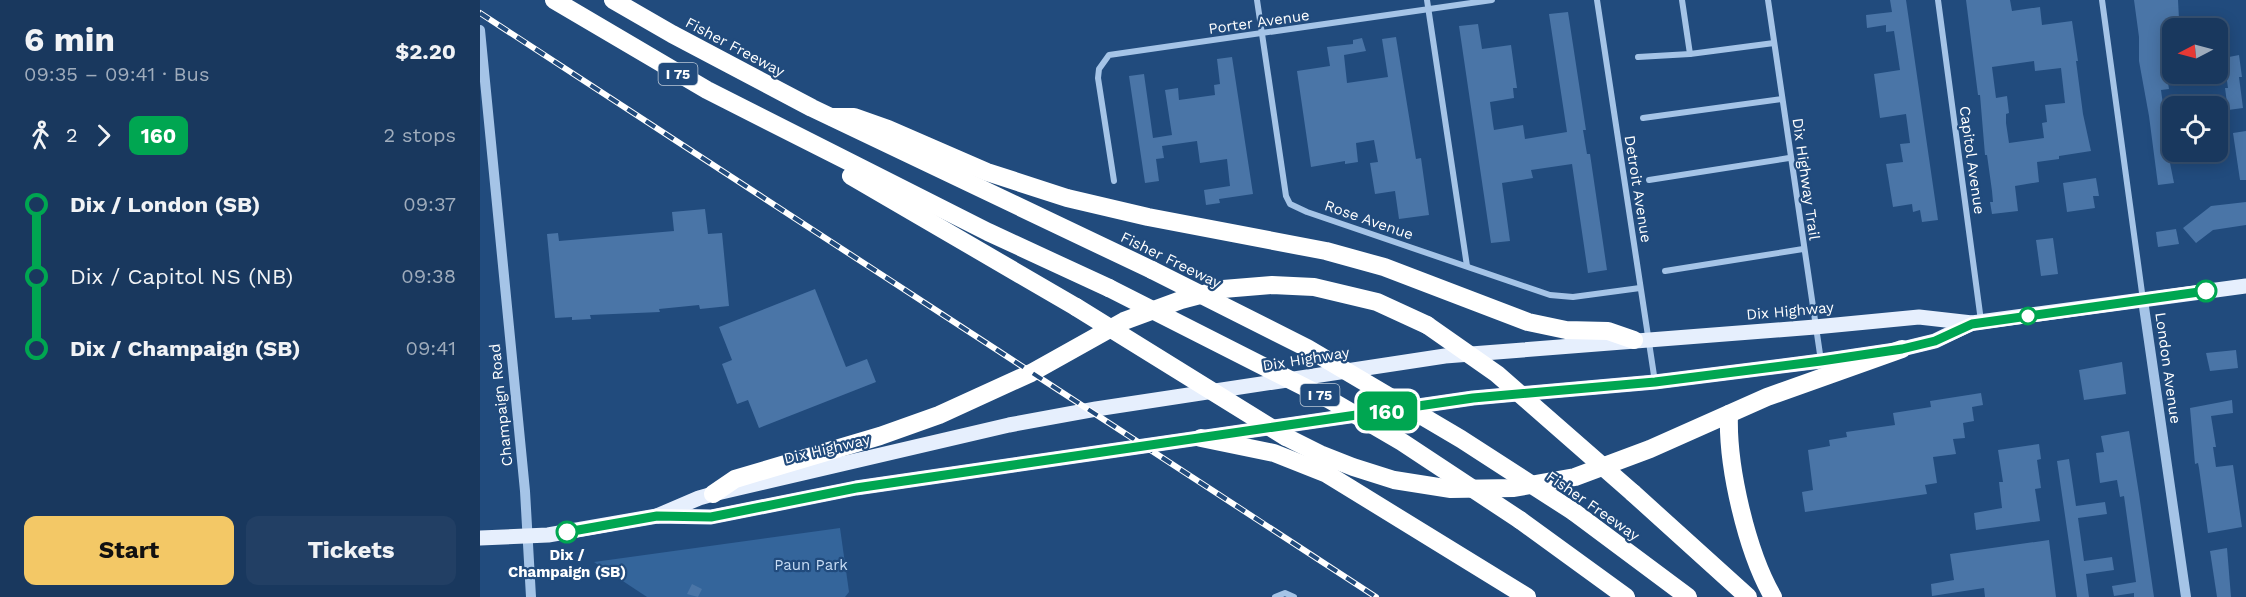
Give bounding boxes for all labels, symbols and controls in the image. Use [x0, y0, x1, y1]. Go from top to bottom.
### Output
street label: Porter Avenue [1207, 6, 1311, 38]
street label: Fisher Freeway [682, 13, 788, 81]
north arrow [2162, 18, 2228, 84]
map controls [2162, 18, 2228, 162]
text: 6 min [24, 20, 115, 59]
text: $2.20 [395, 39, 456, 64]
text: 09:35 – 09:41 · Bus [24, 62, 209, 86]
road number: I 75 [658, 63, 698, 85]
button: locate [2162, 96, 2228, 162]
street label: Capitol Avenue [1955, 105, 1989, 215]
street label: Dix Highway Trail [1789, 117, 1824, 242]
icon: walk [24, 119, 57, 152]
icon: forward [87, 119, 120, 152]
text: 2 [66, 123, 78, 147]
text: 160 [141, 123, 176, 148]
text: 2 stops [384, 123, 456, 147]
street label: Detroit Avenue [1621, 134, 1655, 244]
text: Dix / London (SB) [70, 192, 260, 217]
text: 09:37 [403, 192, 456, 216]
street label: Rose Avenue [1322, 196, 1416, 244]
street label: Fisher Freeway [1118, 228, 1224, 292]
text: Dix / Capitol NS (NB) [70, 264, 293, 289]
text: 09:38 [401, 264, 456, 288]
unlabelled marker [2195, 280, 2217, 302]
street label: Dix Highway [1745, 298, 1835, 324]
unlabelled marker [2019, 307, 2037, 325]
street label: London Avenue [2151, 311, 2185, 425]
text: Dix / Champaign (SB) [70, 336, 301, 361]
text: 09:41 [406, 336, 456, 360]
street label: Champaign Road [486, 343, 516, 467]
street label: Dix Highway [1261, 343, 1351, 375]
road number: I 75 [1300, 384, 1340, 406]
line badge: 160 [1352, 392, 1422, 430]
text: 160 [1369, 399, 1405, 424]
street label: Dix Highway [782, 430, 872, 468]
street label: Fisher Freeway [1543, 467, 1643, 545]
button: Start [24, 516, 234, 585]
button: Tickets [246, 516, 456, 585]
marker: Dix / Champaign (SB) [556, 521, 578, 543]
place label: Dix / Champaign (SB) [508, 546, 626, 581]
park label: Paun Park [774, 556, 848, 574]

